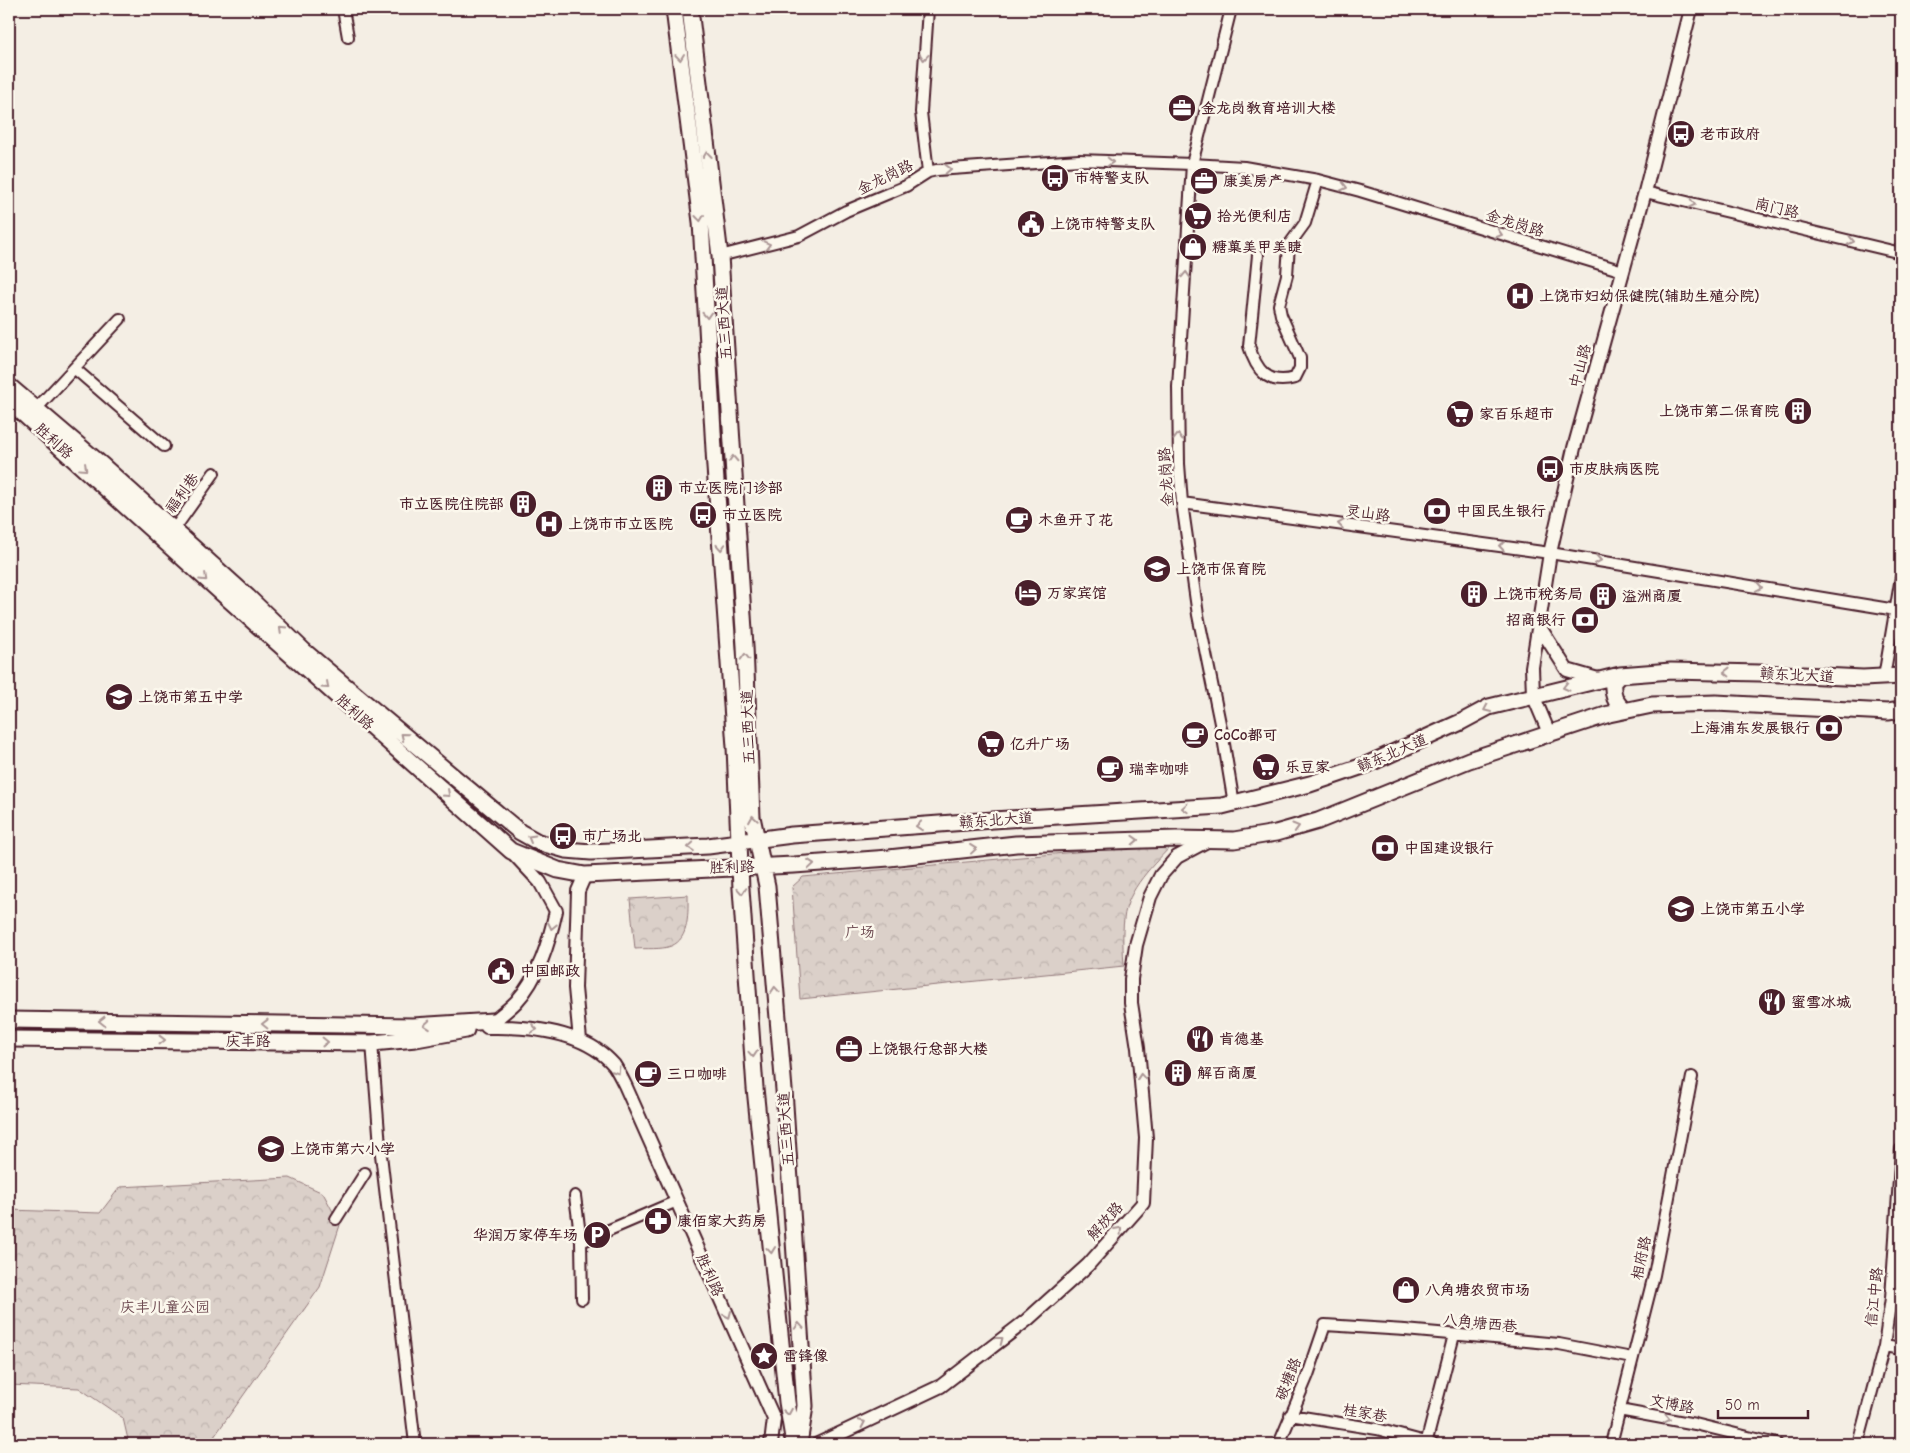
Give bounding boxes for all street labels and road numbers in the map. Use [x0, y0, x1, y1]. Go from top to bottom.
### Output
street label: 金龙岗路 [854, 156, 916, 198]
street label: 南门路 [1753, 194, 1801, 222]
street label: 金龙岗路 [1484, 206, 1546, 240]
street label: 五三西大道 [712, 285, 736, 361]
street label: 中山路 [1565, 342, 1595, 390]
street label: 胜利路 [31, 419, 77, 463]
street label: 金龙岗路 [1155, 446, 1177, 508]
street label: 福利巷 [161, 470, 203, 516]
street label: 灵山路 [1344, 501, 1392, 525]
street label: 赣东北大道 [1759, 664, 1835, 686]
street label: 五三西大道 [738, 689, 758, 765]
street label: 胜利路 [332, 690, 378, 734]
street label: 赣东北大道 [1354, 730, 1430, 776]
street label: 赣东北大道 [958, 808, 1034, 832]
street label: 胜利路 [709, 857, 755, 877]
street label: 庆丰路 [225, 1032, 271, 1050]
street label: 五三西大道 [774, 1091, 798, 1167]
street label: 解放路 [1083, 1198, 1127, 1244]
street label: 相府路 [1628, 1234, 1654, 1282]
street label: 胜利路 [693, 1251, 727, 1299]
street label: 信江中路 [1862, 1266, 1886, 1328]
street label: 八角塘西巷 [1442, 1310, 1518, 1336]
street label: 破塘路 [1271, 1355, 1305, 1403]
street label: 文博路 [1648, 1391, 1696, 1417]
street label: 桂家巷 [1341, 1400, 1389, 1426]

